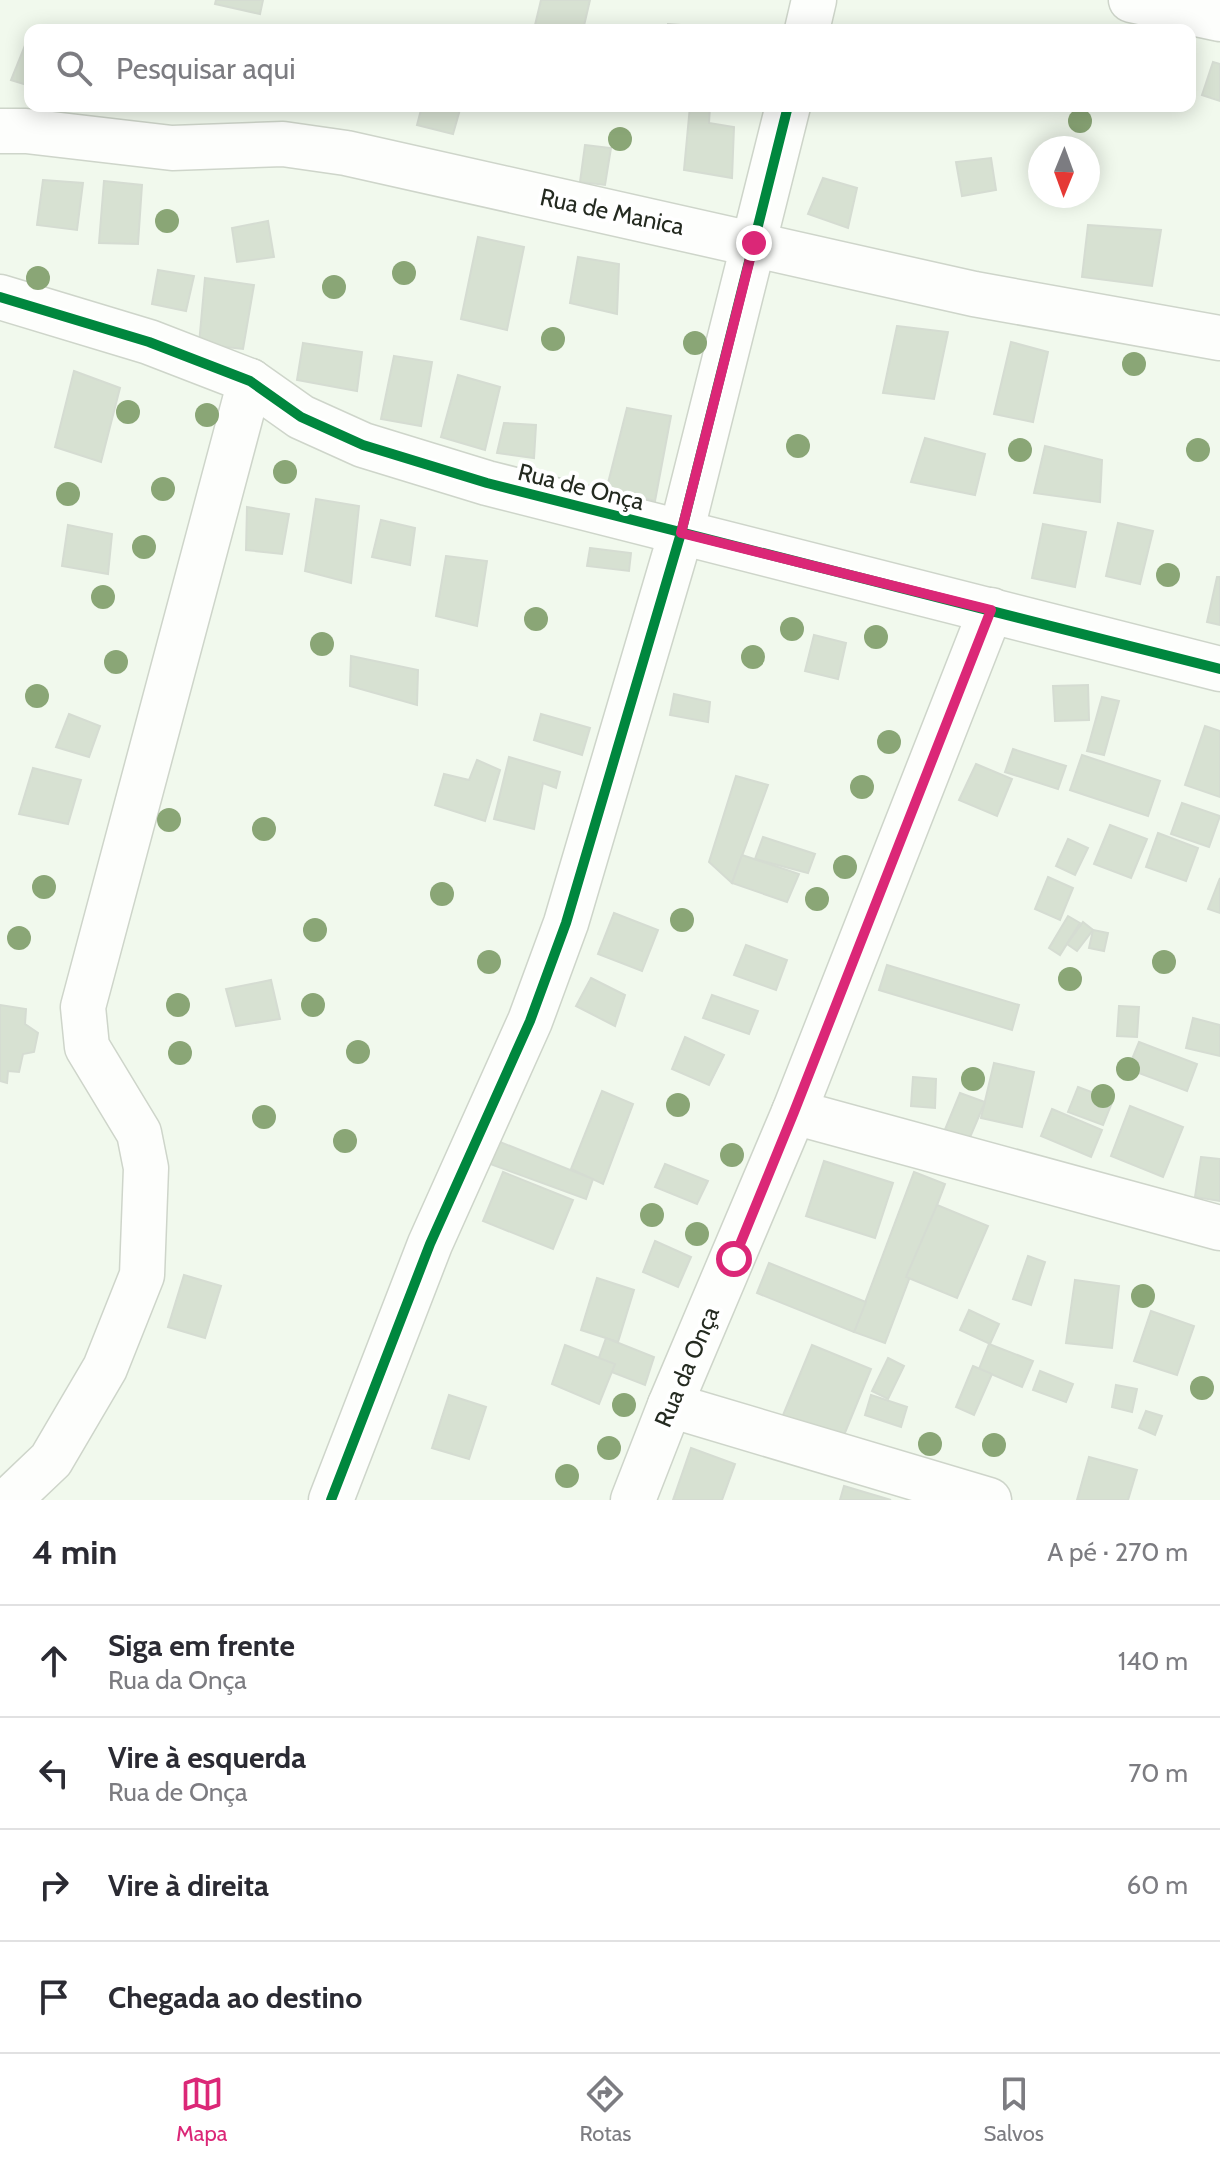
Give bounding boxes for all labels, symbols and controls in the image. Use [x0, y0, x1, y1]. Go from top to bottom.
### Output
search box [24, 24, 1196, 112]
icon: search [52, 46, 96, 90]
text: Pesquisar aqui [116, 50, 296, 87]
north arrow [1028, 136, 1100, 208]
street label: Rua de Manica [537, 182, 687, 241]
route end [736, 225, 772, 261]
street label: Rua de Onça [515, 457, 648, 516]
route start [716, 1241, 752, 1277]
street label: Rua da Onça [648, 1302, 725, 1431]
text: 4 min [32, 1531, 117, 1573]
text: A pé · 270 m [1047, 1536, 1188, 1568]
text: Siga em frente [108, 1627, 295, 1664]
icon: ahead [32, 1639, 76, 1683]
text: 140 m [1118, 1645, 1188, 1677]
text: Rua da Onça [108, 1664, 247, 1696]
text: Vire à esquerda [108, 1739, 306, 1776]
icon: left [32, 1751, 76, 1795]
text: 70 m [1128, 1757, 1188, 1789]
text: Rua de Onça [108, 1776, 248, 1808]
icon: right [32, 1863, 76, 1907]
text: Vire à direita [108, 1867, 269, 1904]
text: 60 m [1126, 1869, 1188, 1901]
icon: arrive [32, 1975, 76, 2019]
text: Chegada ao destino [108, 1979, 362, 2016]
tab: Mapa [176, 2072, 227, 2147]
tab: Rotas [579, 2072, 631, 2147]
tab: Salvos [984, 2072, 1044, 2147]

